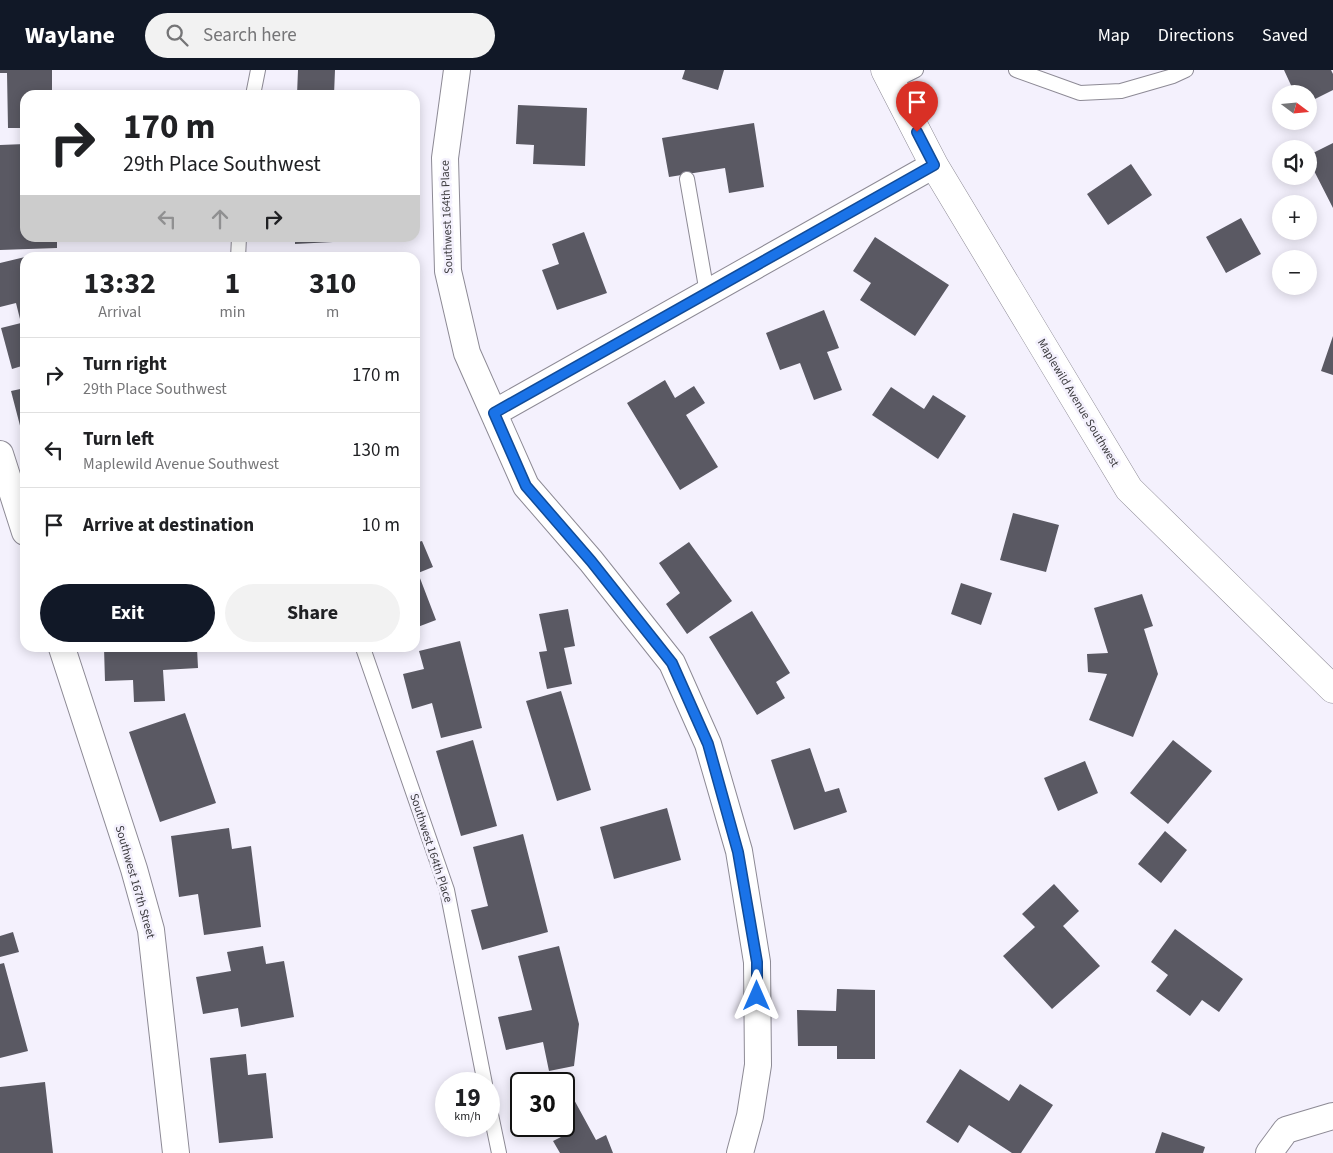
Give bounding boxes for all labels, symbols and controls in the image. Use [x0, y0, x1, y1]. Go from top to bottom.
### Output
search box [145, 13, 495, 58]
text: Waylane [25, 18, 115, 53]
icon: search [163, 21, 191, 49]
text: Search here [203, 22, 297, 49]
text: Map [1098, 23, 1130, 48]
text: Directions [1158, 23, 1234, 48]
text: Saved [1262, 23, 1308, 48]
pin [896, 81, 938, 132]
north arrow [1272, 85, 1318, 130]
map controls [1272, 85, 1317, 295]
icon: arrive [903, 88, 931, 116]
text: 170 m [123, 102, 215, 152]
icon: right [40, 110, 105, 175]
button: sound [1272, 140, 1317, 185]
text: 29th Place Southwest [123, 148, 321, 180]
street label: Southwest 164th Place [437, 160, 457, 274]
button: + [1272, 195, 1317, 240]
icon: left [153, 205, 181, 233]
icon: ahead [206, 205, 234, 233]
icon: right [259, 205, 287, 233]
button: − [1272, 250, 1317, 295]
text: 13:32 [84, 262, 156, 305]
text: 1 [224, 262, 240, 305]
text: 310 [309, 262, 356, 305]
text: Arrival [98, 301, 141, 323]
text: min [219, 301, 245, 323]
text: m [326, 301, 339, 323]
street label: Maplewild Avenue Southwest [1033, 336, 1123, 470]
text: Turn right [83, 351, 167, 378]
icon: right [40, 361, 68, 389]
text: 170 m [352, 362, 400, 389]
text: 29th Place Southwest [83, 378, 227, 400]
text: Turn left [83, 426, 154, 453]
icon: left [40, 436, 68, 464]
text: 130 m [352, 437, 400, 464]
text: Maplewild Avenue Southwest [83, 453, 279, 475]
icon: arrive [40, 511, 68, 539]
text: Arrive at destination [83, 512, 254, 539]
text: 10 m [362, 512, 400, 539]
button: Exit [40, 584, 215, 642]
button: Share [225, 584, 400, 642]
street label: Southwest 164th Place [405, 791, 457, 905]
street label: Southwest 167th Street [111, 824, 159, 940]
position arrow [730, 969, 782, 1021]
speed limit sign: 30 [510, 1072, 575, 1137]
text: 19 [454, 1080, 481, 1116]
text: km/h [454, 1108, 481, 1125]

